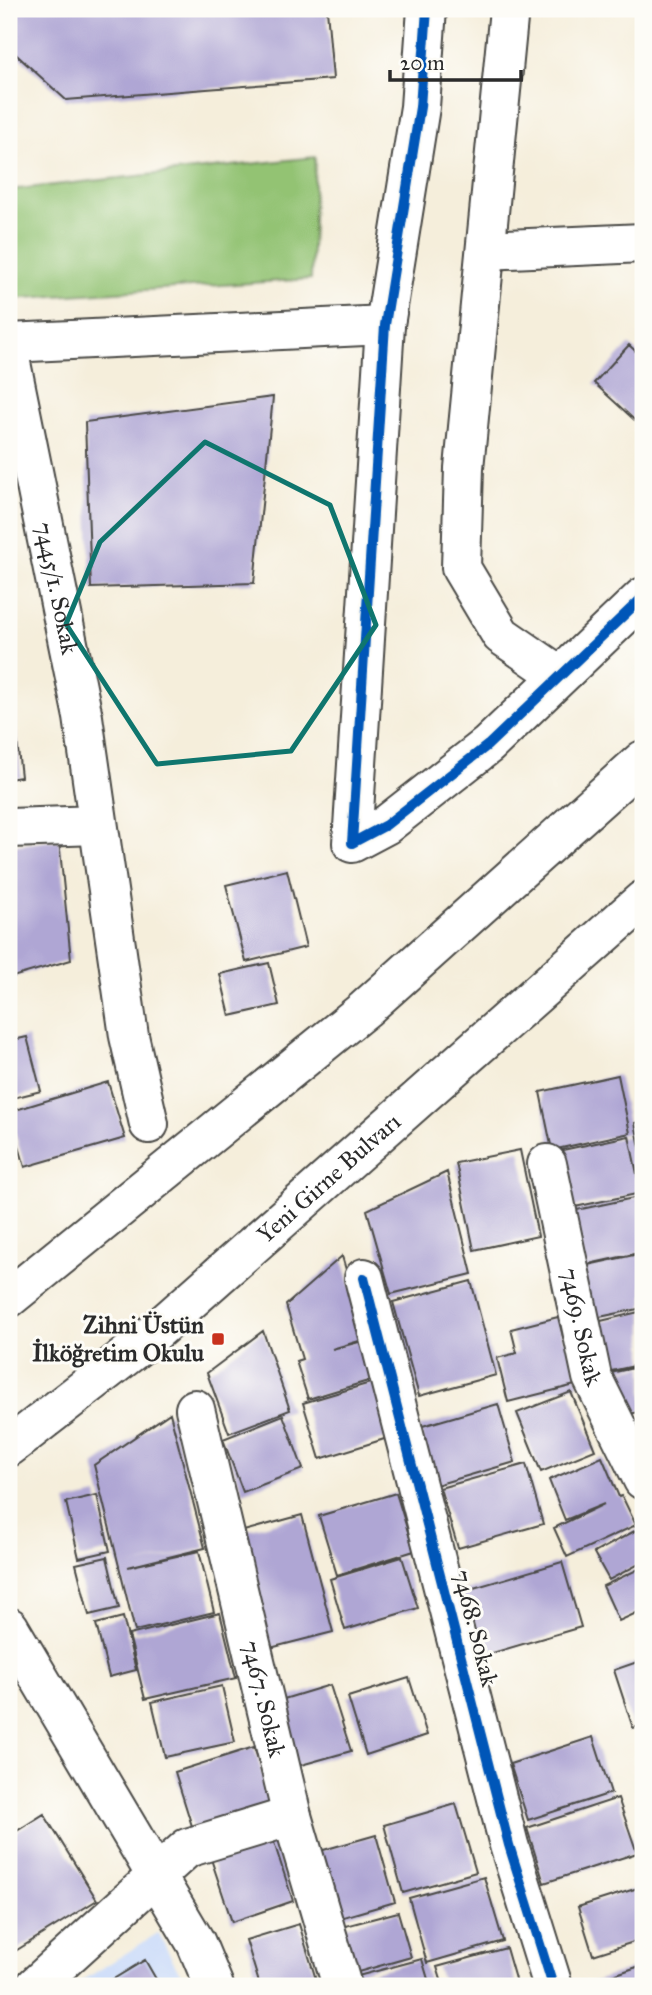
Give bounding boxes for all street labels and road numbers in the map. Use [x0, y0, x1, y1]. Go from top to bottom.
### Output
street label: 7445/1. Sokak [29, 519, 85, 658]
street label: Yeni Girne Bulvarı [251, 1106, 407, 1250]
street label: 7469. Sokak [554, 1265, 609, 1392]
street label: 7468. Sokak [447, 1567, 505, 1690]
street label: 7467. Sokak [236, 1638, 293, 1761]

